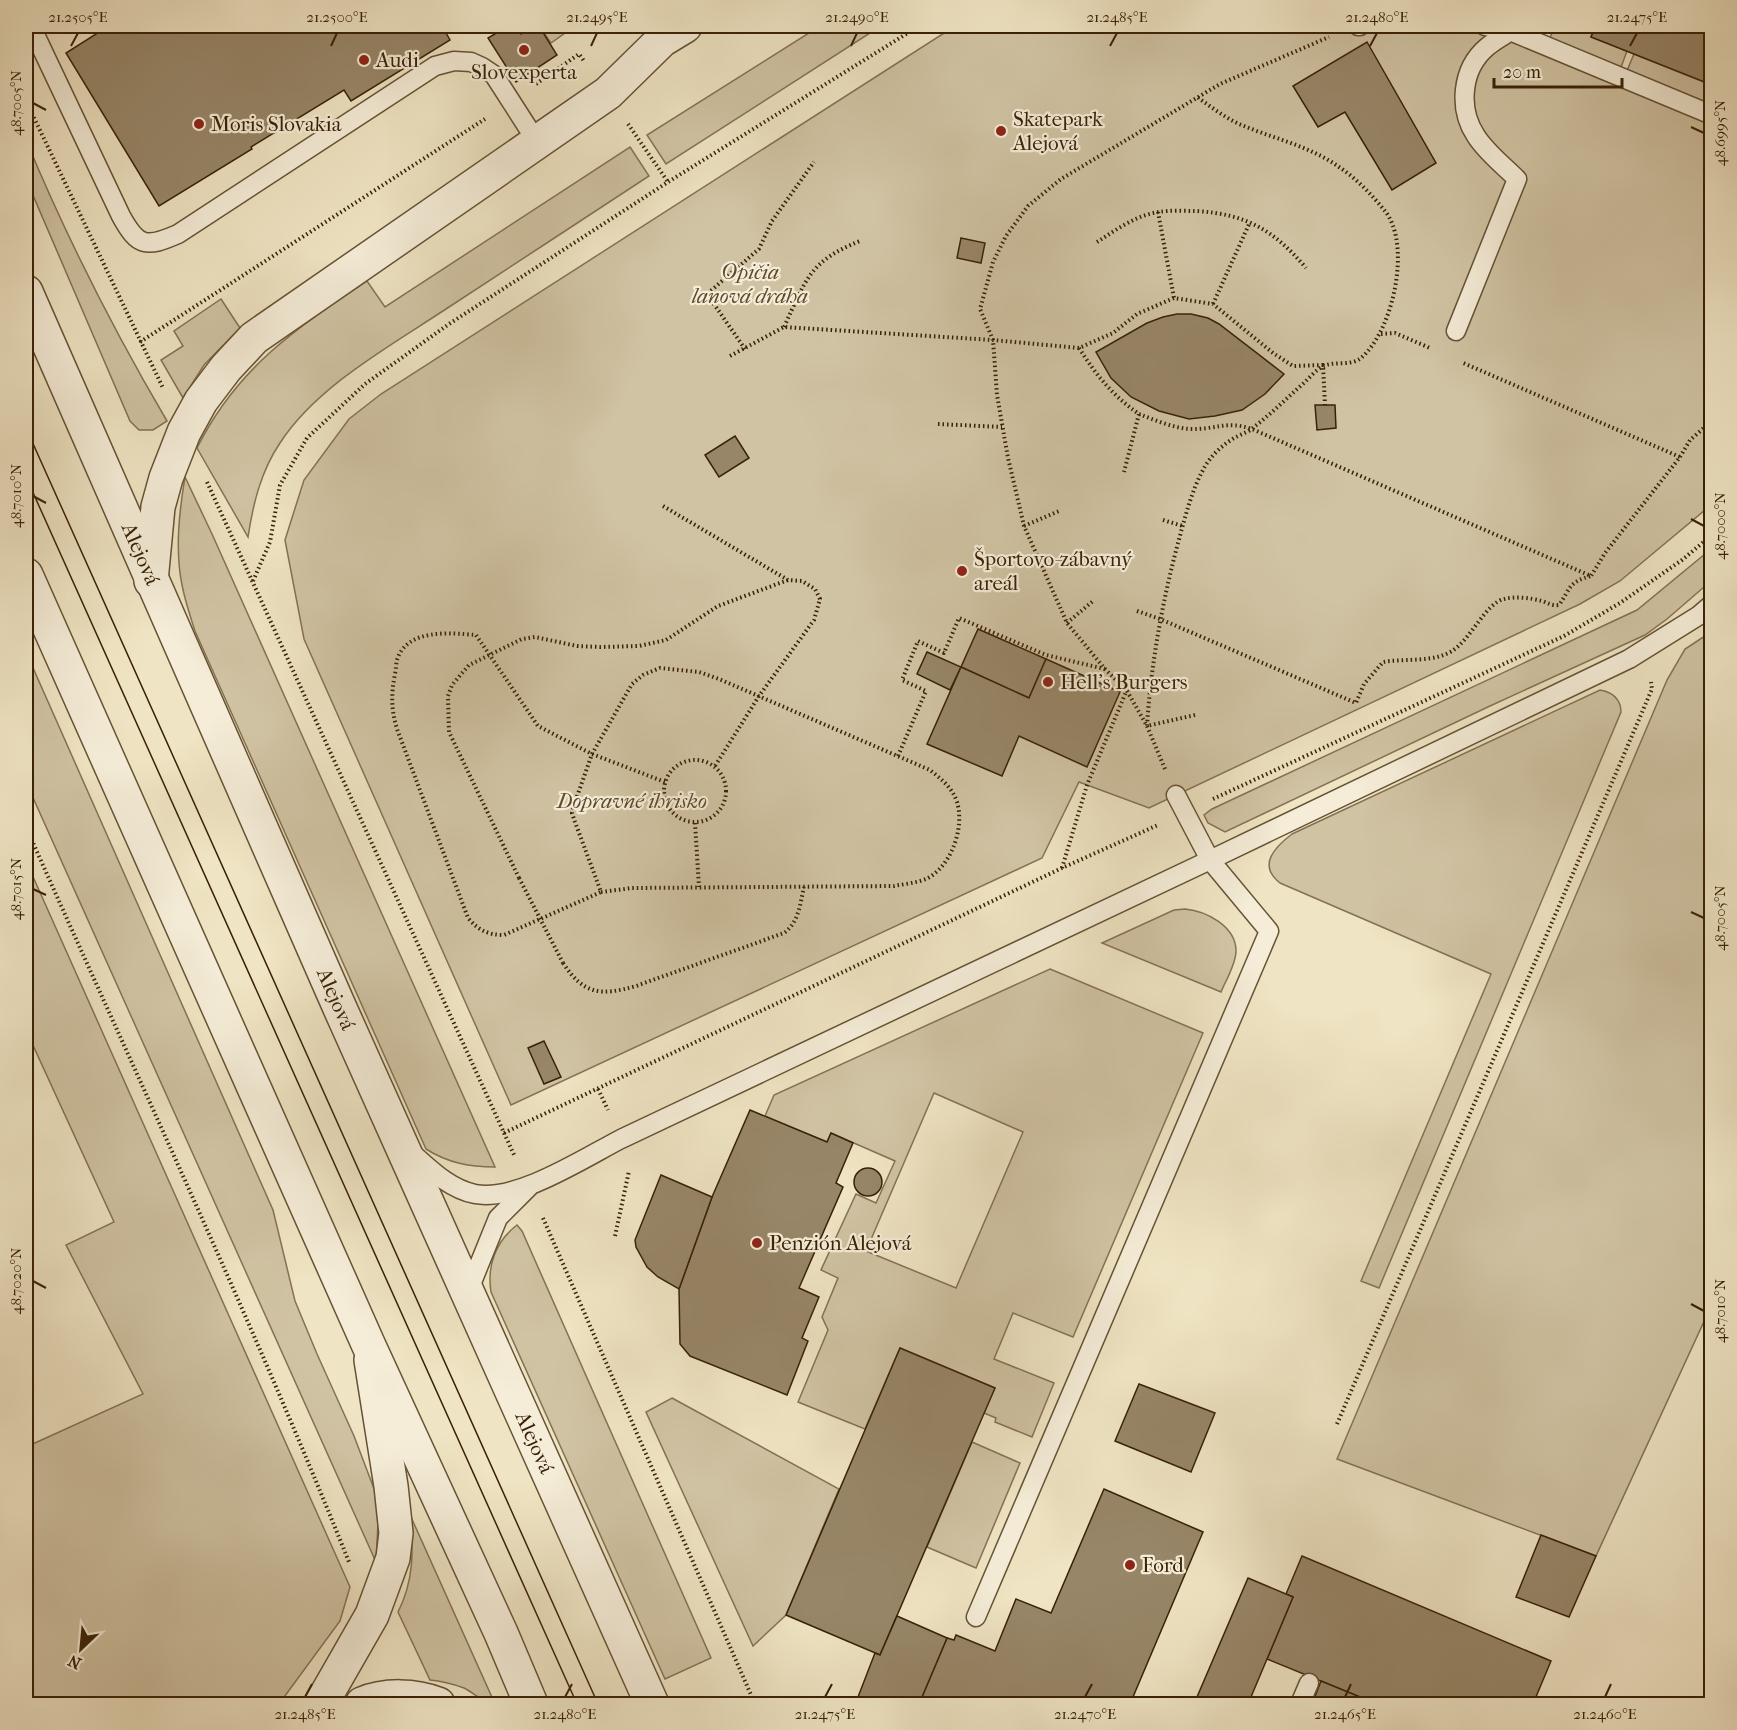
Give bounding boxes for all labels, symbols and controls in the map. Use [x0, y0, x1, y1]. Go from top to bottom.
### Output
text: 21.2505°E [48, 8, 108, 26]
text: 21.2500°E [306, 8, 368, 26]
text: 21.2495°E [566, 8, 628, 26]
text: 21.2490°E [825, 8, 889, 26]
text: 21.2485°E [1086, 8, 1148, 26]
text: 21.2480°E [1346, 8, 1408, 26]
text: 21.2475°E [1607, 8, 1667, 26]
marker: Slovexperta [517, 43, 531, 57]
place label: Audi [375, 48, 419, 72]
scale bar [1494, 51, 1622, 89]
marker: Audi [357, 53, 371, 67]
place label: Slovexperta [471, 60, 577, 84]
text: 20 m [1503, 62, 1541, 83]
text: 48.7005°N [7, 70, 25, 136]
text: 48.6995°N [1711, 99, 1729, 166]
place label: Skatepark Alejová [1012, 107, 1103, 155]
place label: Moris Slovakia [211, 112, 342, 136]
marker: Moris Slovakia [192, 117, 206, 131]
marker: Skatepark Alejová [994, 124, 1008, 138]
park label: Opičia lanová dráha [691, 260, 808, 308]
text: 48.7010°N [7, 463, 25, 528]
text: 48.7000°N [1711, 492, 1729, 560]
street label: Alejová [116, 518, 165, 589]
place label: Športovo-zábavný areál [974, 547, 1133, 595]
marker: Športovo-zábavný areál [955, 564, 969, 578]
place label: Hell's Burgers [1060, 670, 1188, 694]
marker: Hell's Burgers [1041, 675, 1055, 689]
park label: Dopravné ihrisko [555, 789, 707, 813]
text: 48.7015°N [7, 857, 25, 920]
text: 48.7005°N [1711, 885, 1729, 951]
street label: Alejová [311, 963, 360, 1034]
place label: Penzión Alejová [769, 1231, 912, 1255]
marker: Penzión Alejová [750, 1236, 764, 1250]
text: 48.7020°N [7, 1247, 25, 1314]
text: 48.7010°N [1711, 1278, 1729, 1343]
street label: Alejová [510, 1407, 559, 1477]
place label: Ford [1142, 1553, 1184, 1577]
marker: Ford [1123, 1558, 1137, 1572]
north arrow [51, 1619, 111, 1679]
text: N [64, 1650, 84, 1673]
text: 21.2485°E [274, 1705, 336, 1723]
text: 21.2480°E [534, 1705, 596, 1723]
text: 21.2475°E [795, 1705, 855, 1723]
text: 21.2470°E [1054, 1705, 1116, 1723]
text: 21.2465°E [1314, 1705, 1376, 1723]
text: 21.2460°E [1573, 1705, 1637, 1723]

